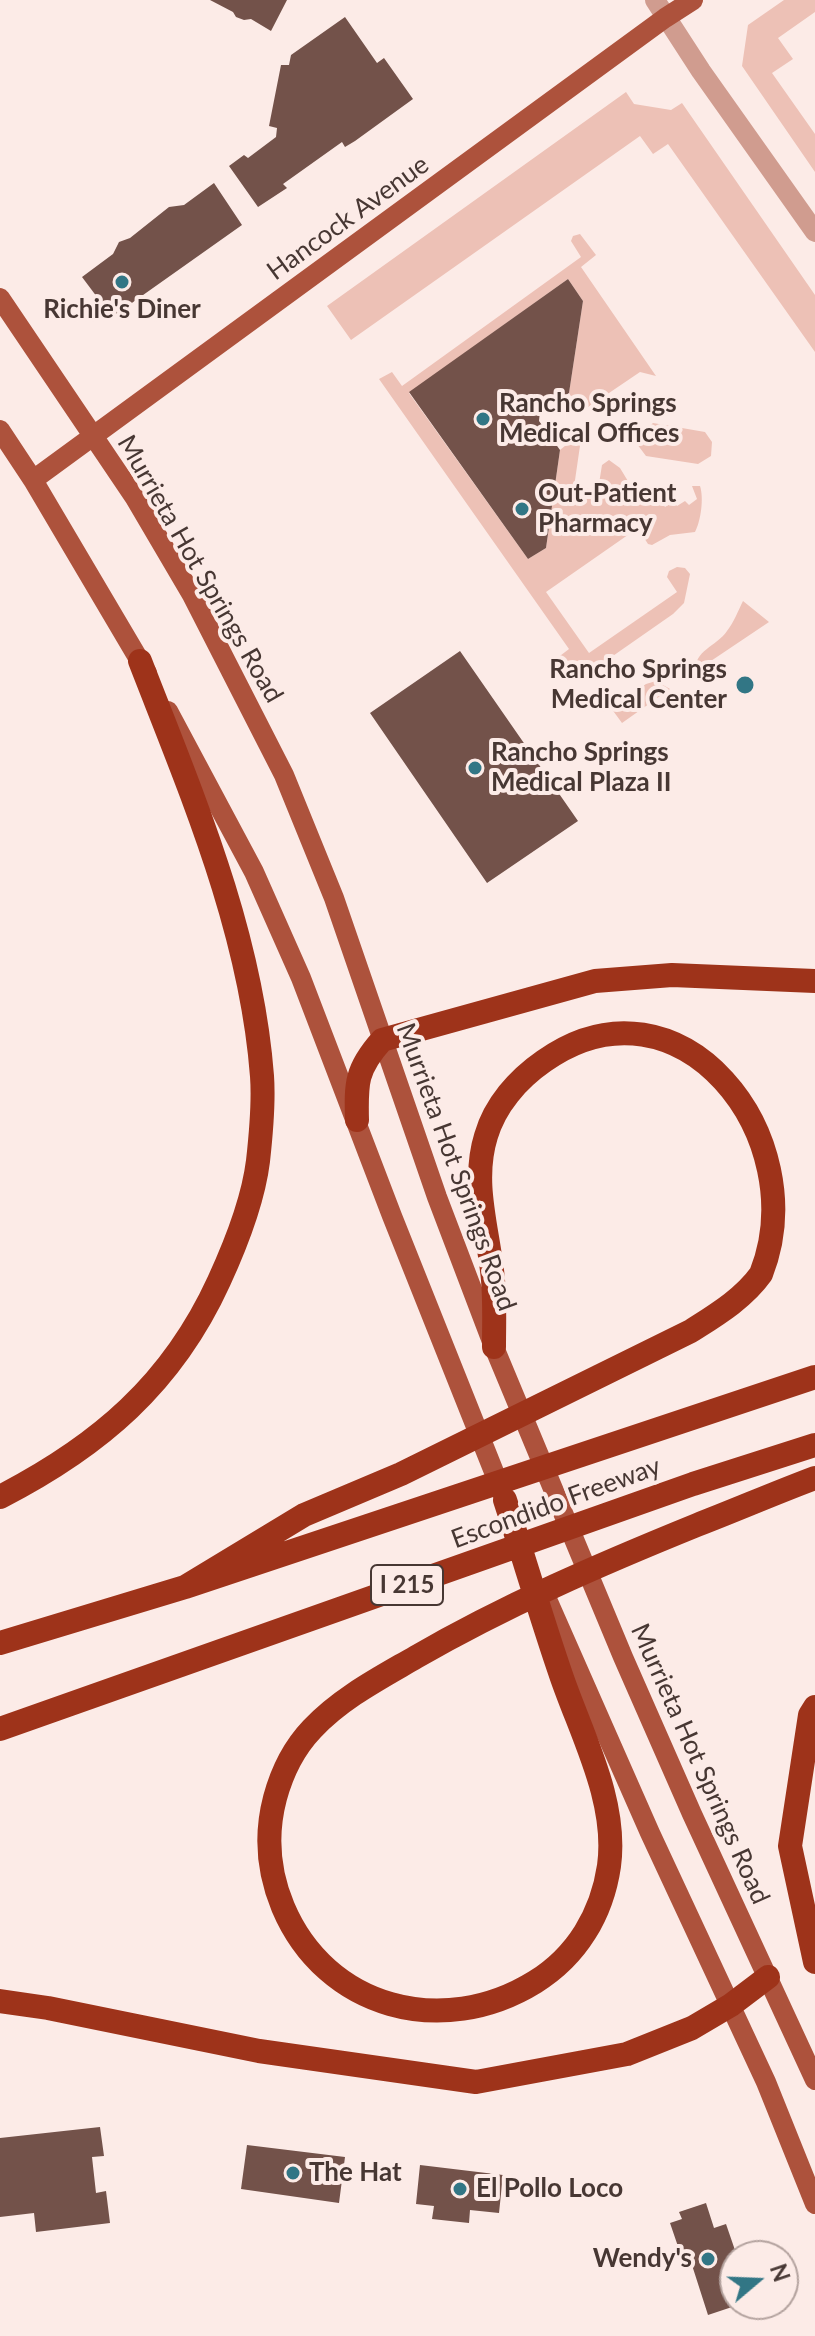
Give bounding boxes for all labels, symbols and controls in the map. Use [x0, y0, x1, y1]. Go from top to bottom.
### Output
street label: Hancock Avenue [261, 149, 435, 287]
marker: Richie's Diner [113, 273, 131, 291]
place label: Richie's Diner [43, 294, 201, 326]
place label: Rancho Springs Medical Offices [499, 388, 679, 450]
marker: Rancho Springs Medical Offices [474, 410, 492, 428]
street label: Murrieta Hot Springs Road [111, 430, 289, 708]
place label: Out-Patient Pharmacy [538, 478, 676, 540]
marker: Out-Patient Pharmacy [513, 500, 531, 518]
place label: Rancho Springs Medical Center [549, 654, 727, 716]
marker: Rancho Springs Medical Center [734, 674, 756, 696]
place label: Rancho Springs Medical Plaza II [491, 737, 672, 798]
marker: Rancho Springs Medical Plaza II [466, 759, 484, 777]
street label: Murrieta Hot Springs Road [389, 1019, 523, 1315]
street label: Escondido Freeway [447, 1451, 665, 1555]
road number: I 215 [371, 1565, 443, 1605]
street label: Murrieta Hot Springs Road [624, 1619, 776, 1909]
place label: The Hat [309, 2157, 402, 2189]
marker: The Hat [284, 2164, 302, 2182]
place label: El Pollo Loco [476, 2173, 623, 2205]
marker: El Pollo Loco [451, 2180, 469, 2198]
north arrow [719, 2240, 799, 2320]
place label: Wendy's [593, 2243, 692, 2275]
marker: Wendy's [699, 2250, 717, 2268]
text: N [765, 2260, 796, 2285]

